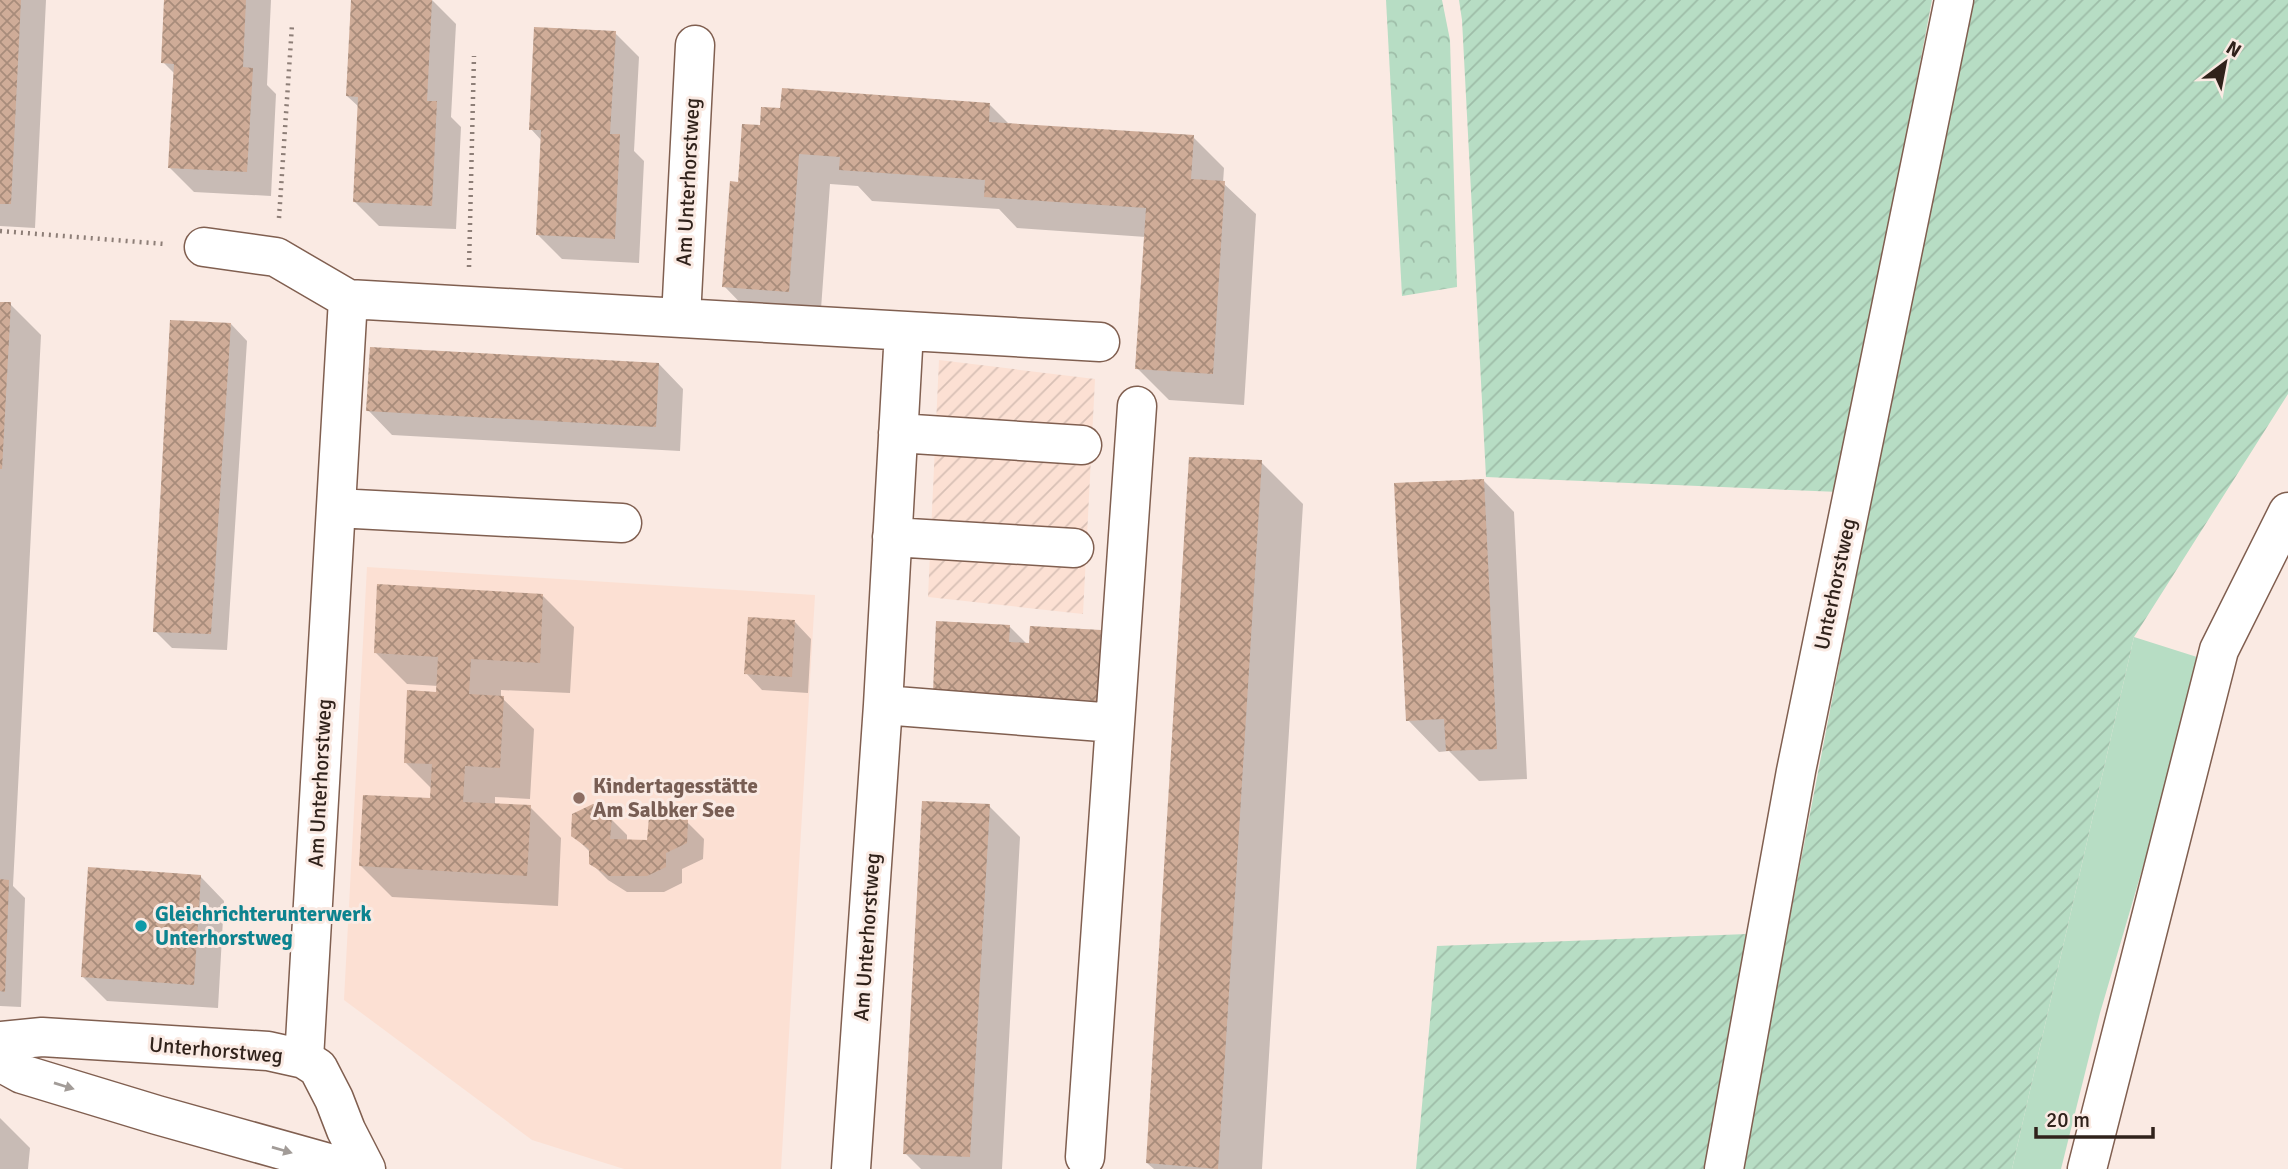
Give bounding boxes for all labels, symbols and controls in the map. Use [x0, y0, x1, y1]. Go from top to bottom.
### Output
north arrow [2190, 28, 2260, 98]
text: N [2222, 36, 2245, 63]
street label: Am Unterhorstweg [671, 97, 705, 267]
street label: Unterhorstweg [1808, 516, 1862, 652]
street label: Am Unterhorstweg [303, 698, 337, 868]
place label: Kindertagesstätte Am Salbker See [593, 773, 758, 823]
marker: Kindertagesstätte Am Salbker See [571, 790, 587, 806]
street label: Am Unterhorstweg [848, 852, 886, 1022]
place label: Gleichrichterunterwerk Unterhorstweg [155, 901, 372, 951]
marker: Gleichrichterunterwerk Unterhorstweg [133, 918, 149, 934]
street label: Unterhorstweg [148, 1031, 284, 1069]
one-way arrow [53, 1082, 74, 1092]
scale bar [2036, 1096, 2153, 1140]
text: 20 m [2046, 1107, 2090, 1133]
one-way arrow [272, 1145, 293, 1155]

